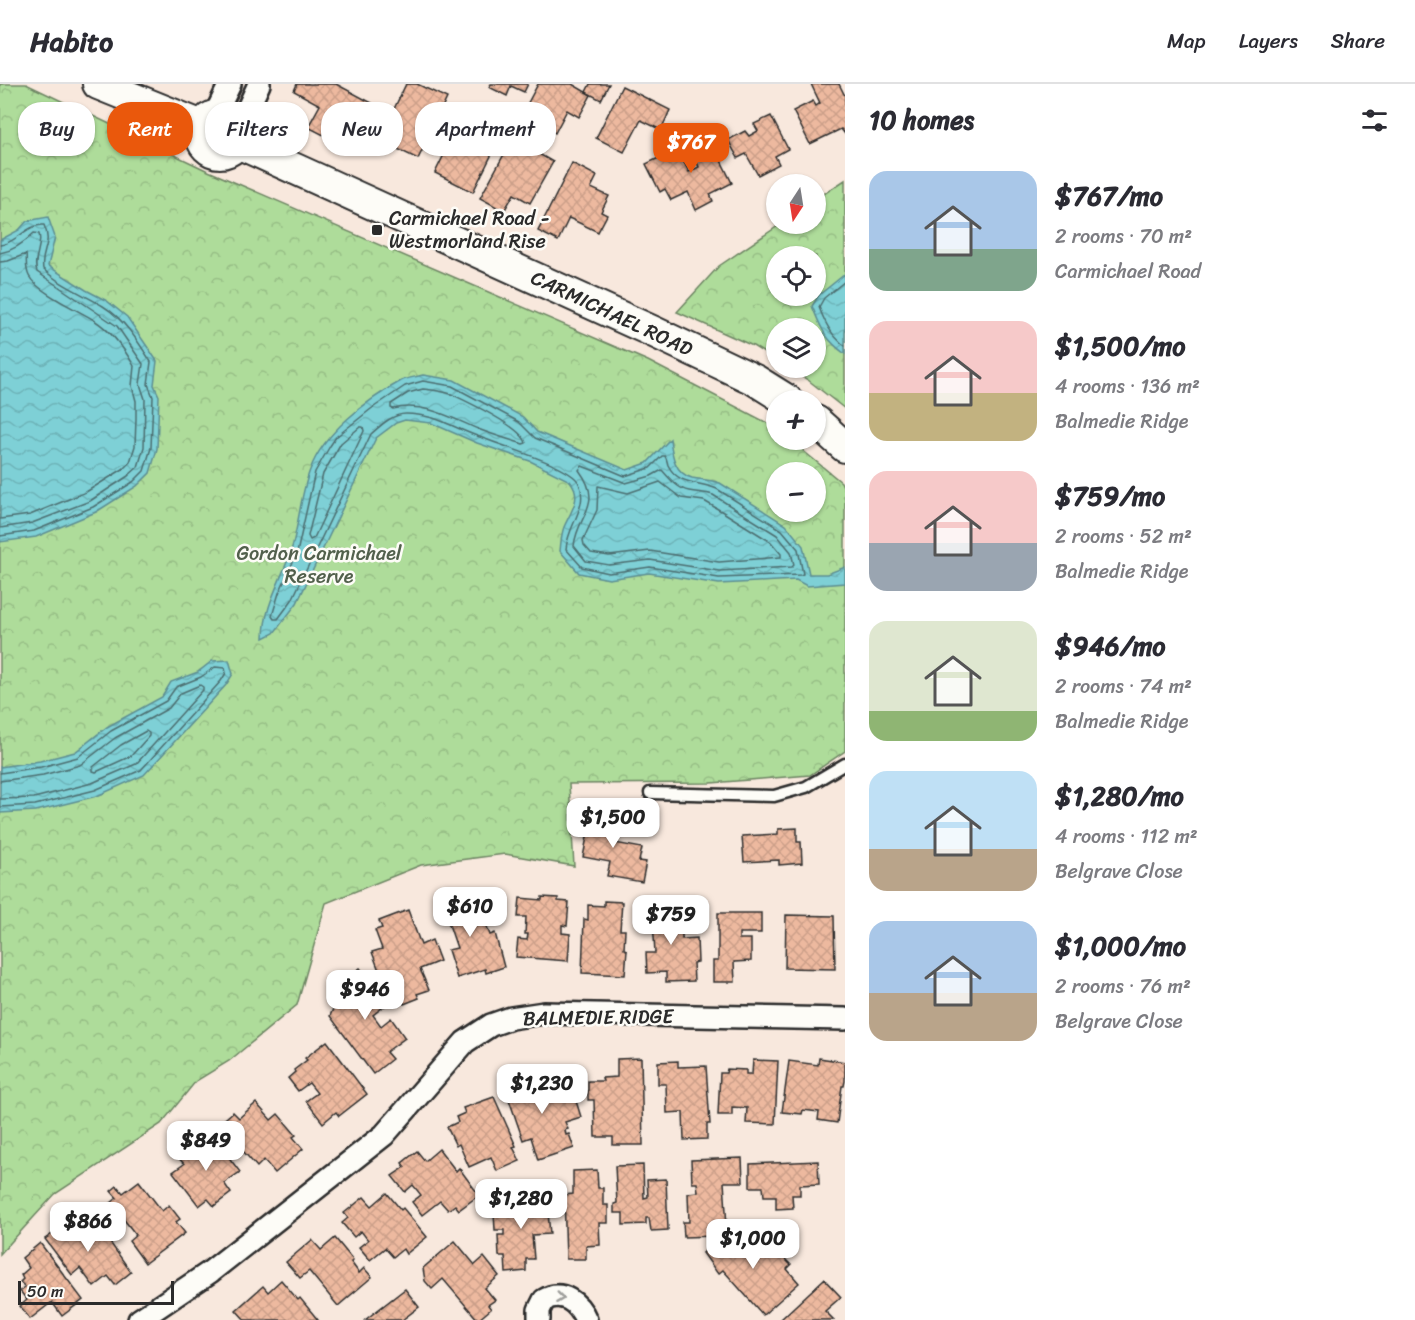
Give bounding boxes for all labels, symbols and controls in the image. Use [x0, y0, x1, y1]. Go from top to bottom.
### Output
text: Habito [30, 17, 113, 66]
text: Map [1167, 22, 1206, 60]
text: Layers [1239, 22, 1298, 60]
text: Share [1331, 22, 1385, 60]
text: 10 homes [869, 97, 974, 143]
chip: Buy [18, 102, 95, 156]
chip: Rent [107, 102, 193, 156]
chip: Filters [205, 102, 309, 156]
chip: New [321, 102, 403, 156]
chip: Apartment [415, 102, 556, 156]
icon: filters [1358, 104, 1391, 137]
pin: $767 [655, 123, 727, 174]
text: $767 [667, 125, 715, 160]
text: $767/mo [1055, 173, 1163, 219]
north arrow [766, 174, 826, 234]
map controls [766, 174, 826, 522]
icon: home [917, 195, 989, 267]
place label: Carmichael Road - Westmorland Rise [389, 201, 550, 259]
text: 2 rooms · 70 m² [1055, 219, 1192, 254]
marker: Carmichael Road - Westmorland Rise [370, 223, 384, 237]
button: locate [766, 246, 826, 306]
text: Carmichael Road [1055, 254, 1201, 289]
street label: CARMICHAEL ROAD [525, 261, 699, 366]
button: layers [766, 318, 826, 378]
text: $1,500/mo [1055, 323, 1185, 369]
icon: home [917, 345, 989, 417]
text: 4 rooms · 136 m² [1055, 369, 1200, 404]
button: + [766, 390, 826, 450]
text: Balmedie Ridge [1055, 404, 1188, 439]
button: − [766, 462, 826, 522]
text: $759/mo [1055, 473, 1165, 519]
icon: home [917, 495, 989, 567]
text: 2 rooms · 52 m² [1055, 519, 1192, 554]
park label: Gordon Carmichael Reserve [236, 536, 403, 594]
text: Balmedie Ridge [1055, 554, 1188, 589]
text: $946/mo [1055, 623, 1166, 669]
icon: home [917, 645, 989, 717]
text: 2 rooms · 74 m² [1055, 669, 1192, 704]
text: Balmedie Ridge [1055, 704, 1188, 739]
text: $1,280/mo [1055, 773, 1184, 819]
icon: home [917, 795, 989, 867]
pin: $1,500 [564, 798, 662, 849]
text: $1,500 [581, 800, 645, 835]
text: 4 rooms · 112 m² [1055, 819, 1198, 854]
text: Belgrave Close [1055, 854, 1183, 889]
pin: $610 [434, 887, 506, 938]
text: $610 [447, 889, 493, 924]
pin: $759 [635, 895, 707, 946]
text: $759 [646, 897, 696, 932]
text: $1,000/mo [1055, 923, 1186, 969]
icon: home [917, 945, 989, 1017]
text: 2 rooms · 76 m² [1055, 969, 1191, 1004]
pin: $946 [329, 970, 401, 1021]
text: $946 [340, 972, 390, 1007]
street label: BALMEDIE RIDGE [522, 999, 675, 1036]
text: Belgrave Close [1055, 1004, 1183, 1039]
pin: $1,230 [493, 1064, 591, 1115]
text: $1,230 [511, 1066, 573, 1101]
pin: $849 [170, 1121, 242, 1172]
text: $849 [181, 1123, 231, 1158]
pin: $1,280 [472, 1179, 570, 1230]
text: $1,280 [489, 1181, 553, 1216]
pin: $866 [52, 1202, 124, 1253]
text: $866 [64, 1204, 112, 1239]
pin: $1,000 [704, 1219, 802, 1270]
text: $1,000 [720, 1221, 786, 1256]
text: 50 m [27, 1277, 63, 1306]
scale bar [18, 1278, 174, 1306]
one-way arrow [555, 1291, 565, 1304]

